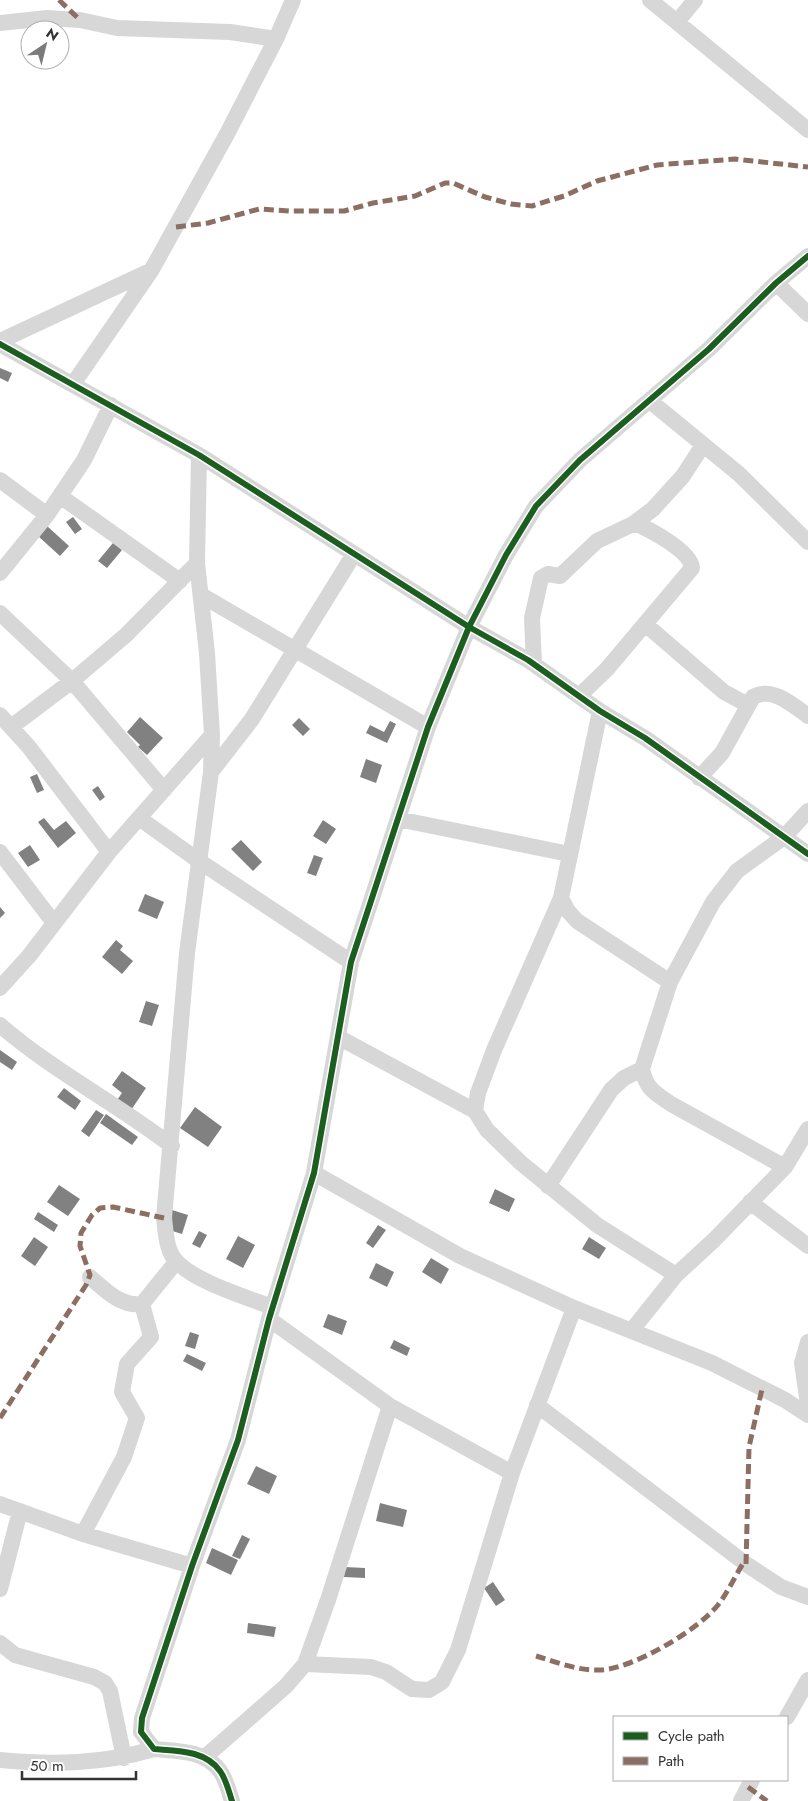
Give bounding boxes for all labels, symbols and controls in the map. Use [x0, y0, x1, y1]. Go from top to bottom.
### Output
north arrow [20, 20, 70, 70]
text: N [42, 23, 63, 46]
legend [613, 1716, 788, 1781]
text: Cycle path [658, 1725, 725, 1747]
scale bar [22, 1748, 136, 1780]
text: Path [658, 1750, 684, 1772]
text: 50 m [30, 1755, 64, 1777]

